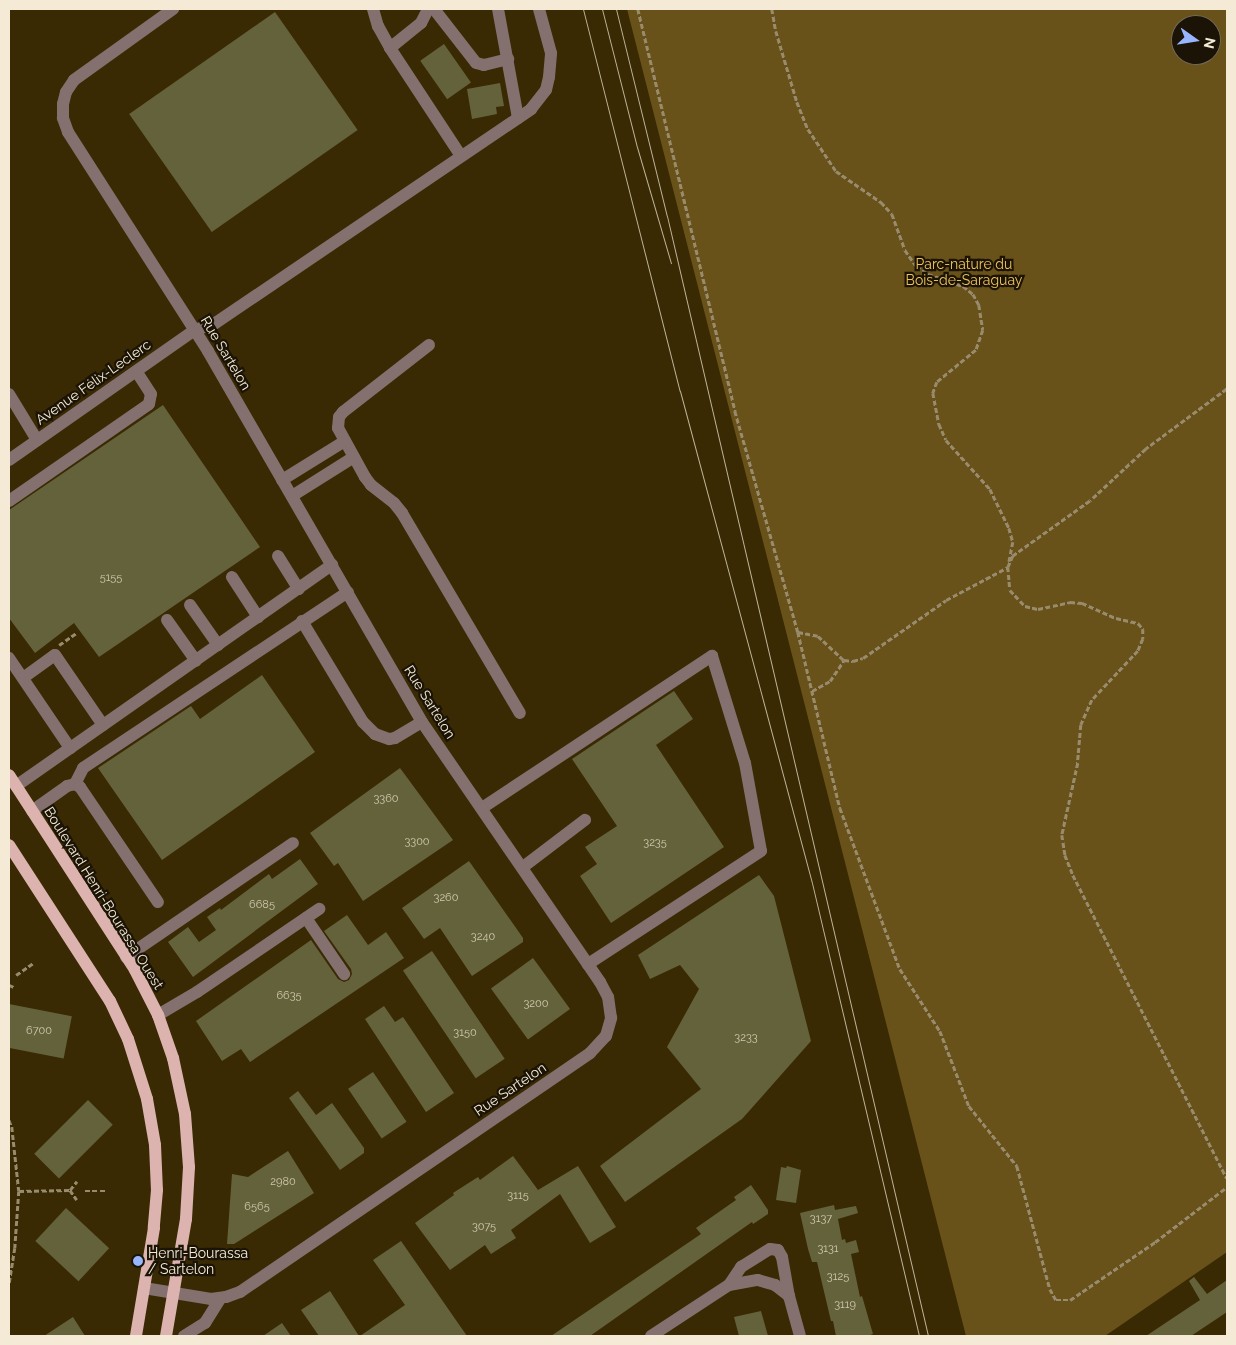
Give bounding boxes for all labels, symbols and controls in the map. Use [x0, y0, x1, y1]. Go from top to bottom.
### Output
north arrow [1171, 15, 1221, 65]
text: N [1201, 36, 1219, 50]
park label: Parc-nature du Bois-de-Saraguay [906, 256, 1022, 288]
street label: Rue Sartelon [197, 313, 255, 393]
street label: Avenue Félix-Leclerc [32, 336, 154, 428]
house number: 5155 [100, 571, 122, 585]
street label: Rue Sartelon [401, 662, 459, 742]
house number: 3360 [373, 792, 399, 806]
street label: Boulevard Henri-Bourassa Ouest [41, 804, 167, 992]
house number: 3300 [404, 835, 430, 849]
house number: 3235 [643, 836, 667, 850]
house number: 3260 [434, 891, 458, 905]
house number: 6685 [249, 898, 275, 912]
house number: 3240 [471, 930, 495, 944]
house number: 6635 [276, 989, 302, 1003]
house number: 3200 [523, 997, 549, 1011]
house number: 6700 [26, 1024, 52, 1038]
house number: 3150 [453, 1026, 477, 1040]
house number: 3233 [734, 1031, 758, 1045]
street label: Rue Sartelon [471, 1059, 549, 1119]
house number: 2980 [270, 1175, 296, 1189]
house number: 3115 [507, 1189, 529, 1203]
house number: 6565 [244, 1200, 270, 1214]
house number: 3137 [810, 1212, 832, 1226]
house number: 3075 [472, 1220, 496, 1234]
house number: 3131 [817, 1242, 839, 1256]
place label: Henri-Bourassa / Sartelon [148, 1245, 248, 1278]
marker: Henri-Bourassa / Sartelon [132, 1255, 144, 1267]
house number: 3125 [827, 1270, 849, 1284]
house number: 3119 [834, 1298, 856, 1312]

